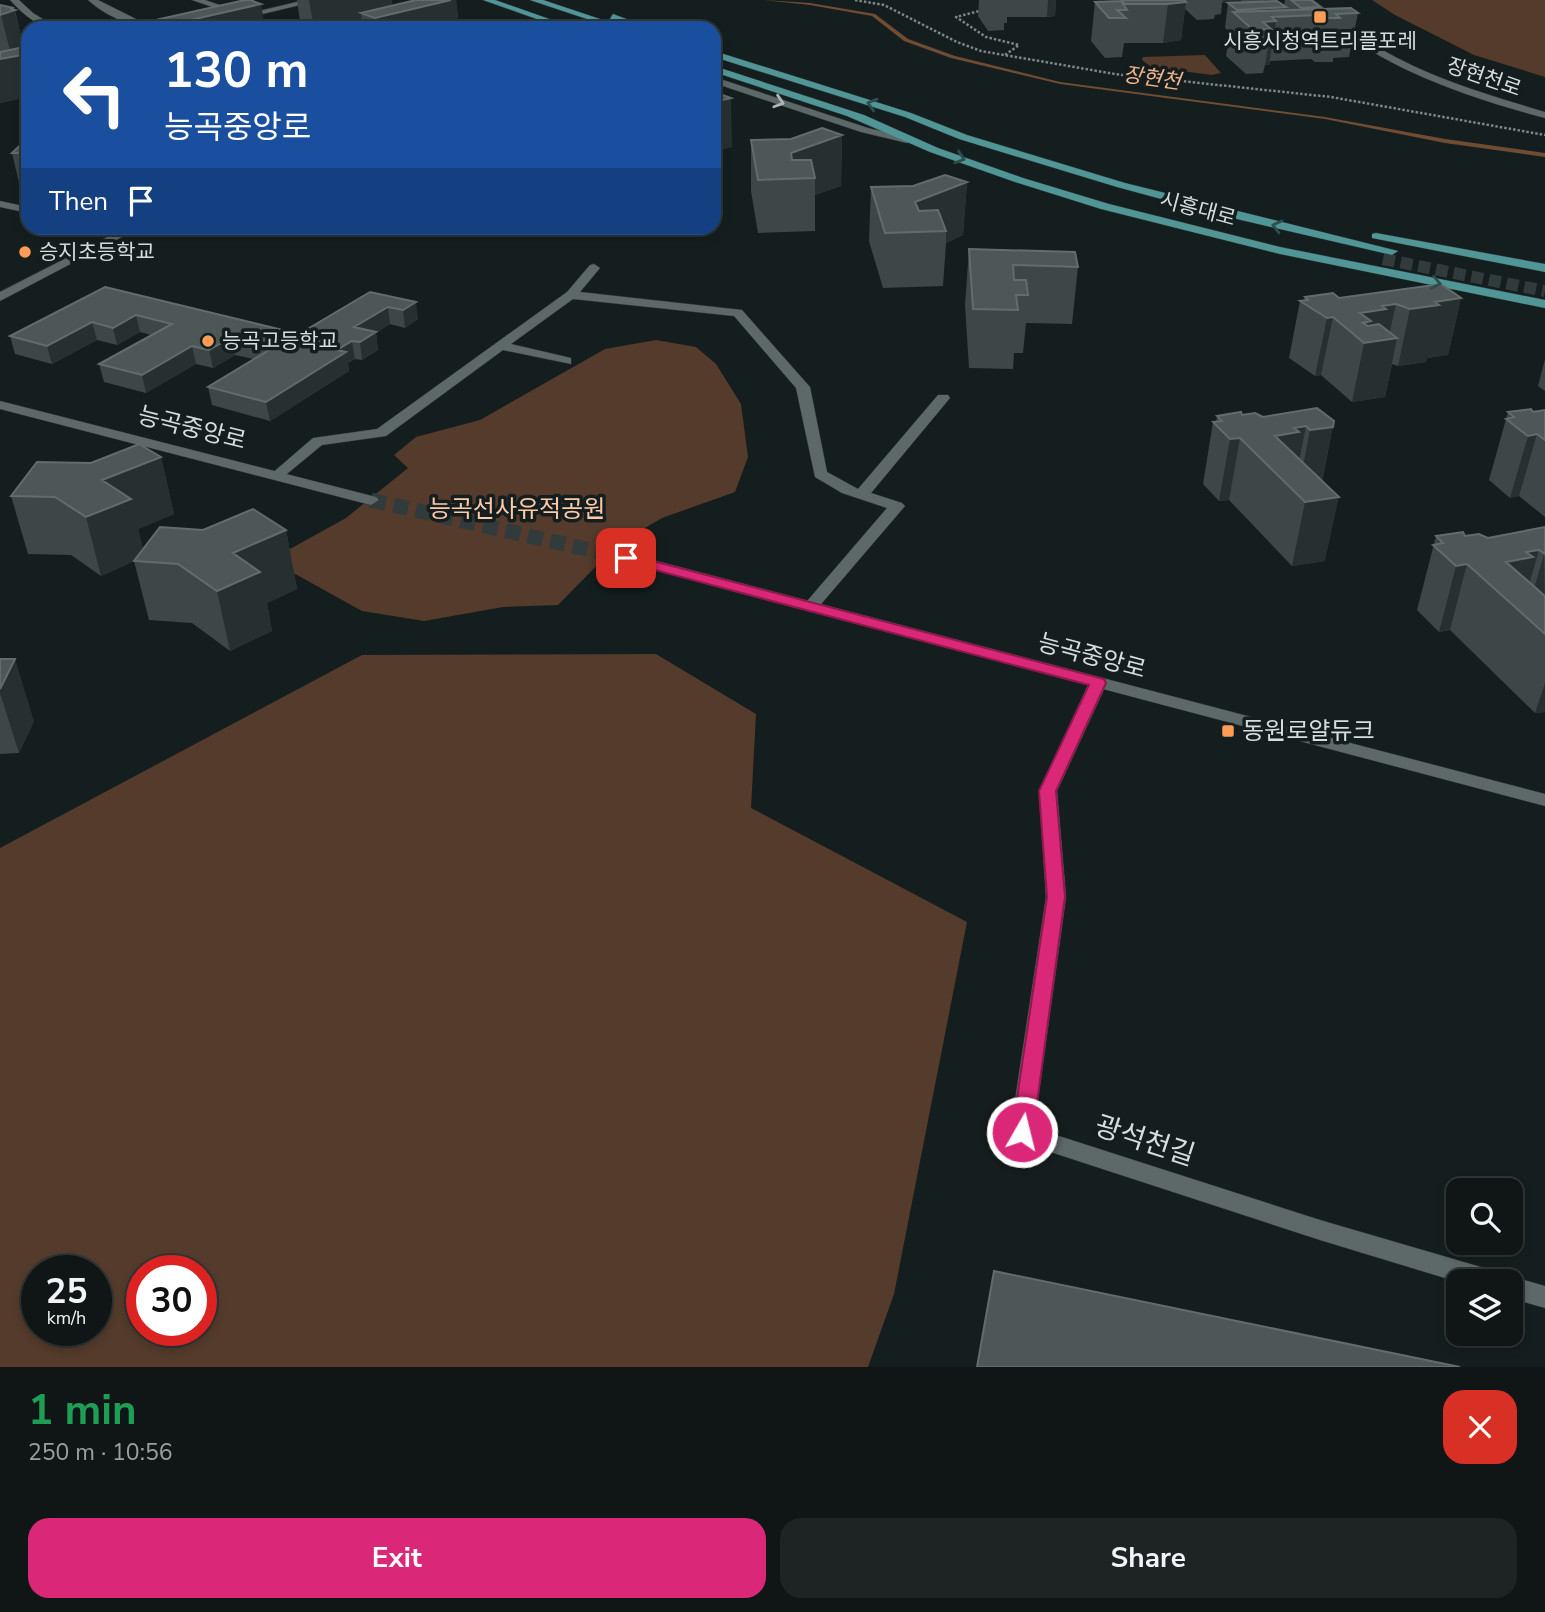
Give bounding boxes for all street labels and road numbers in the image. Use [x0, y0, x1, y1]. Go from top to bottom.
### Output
street label: 장현천로 [1443, 51, 1525, 103]
street label: 시흥대로 [1157, 185, 1239, 233]
street label: 능곡중앙로 [135, 399, 249, 457]
street label: 능곡중앙로 [1035, 626, 1149, 686]
street label: 광석천길 [1090, 1107, 1200, 1175]

